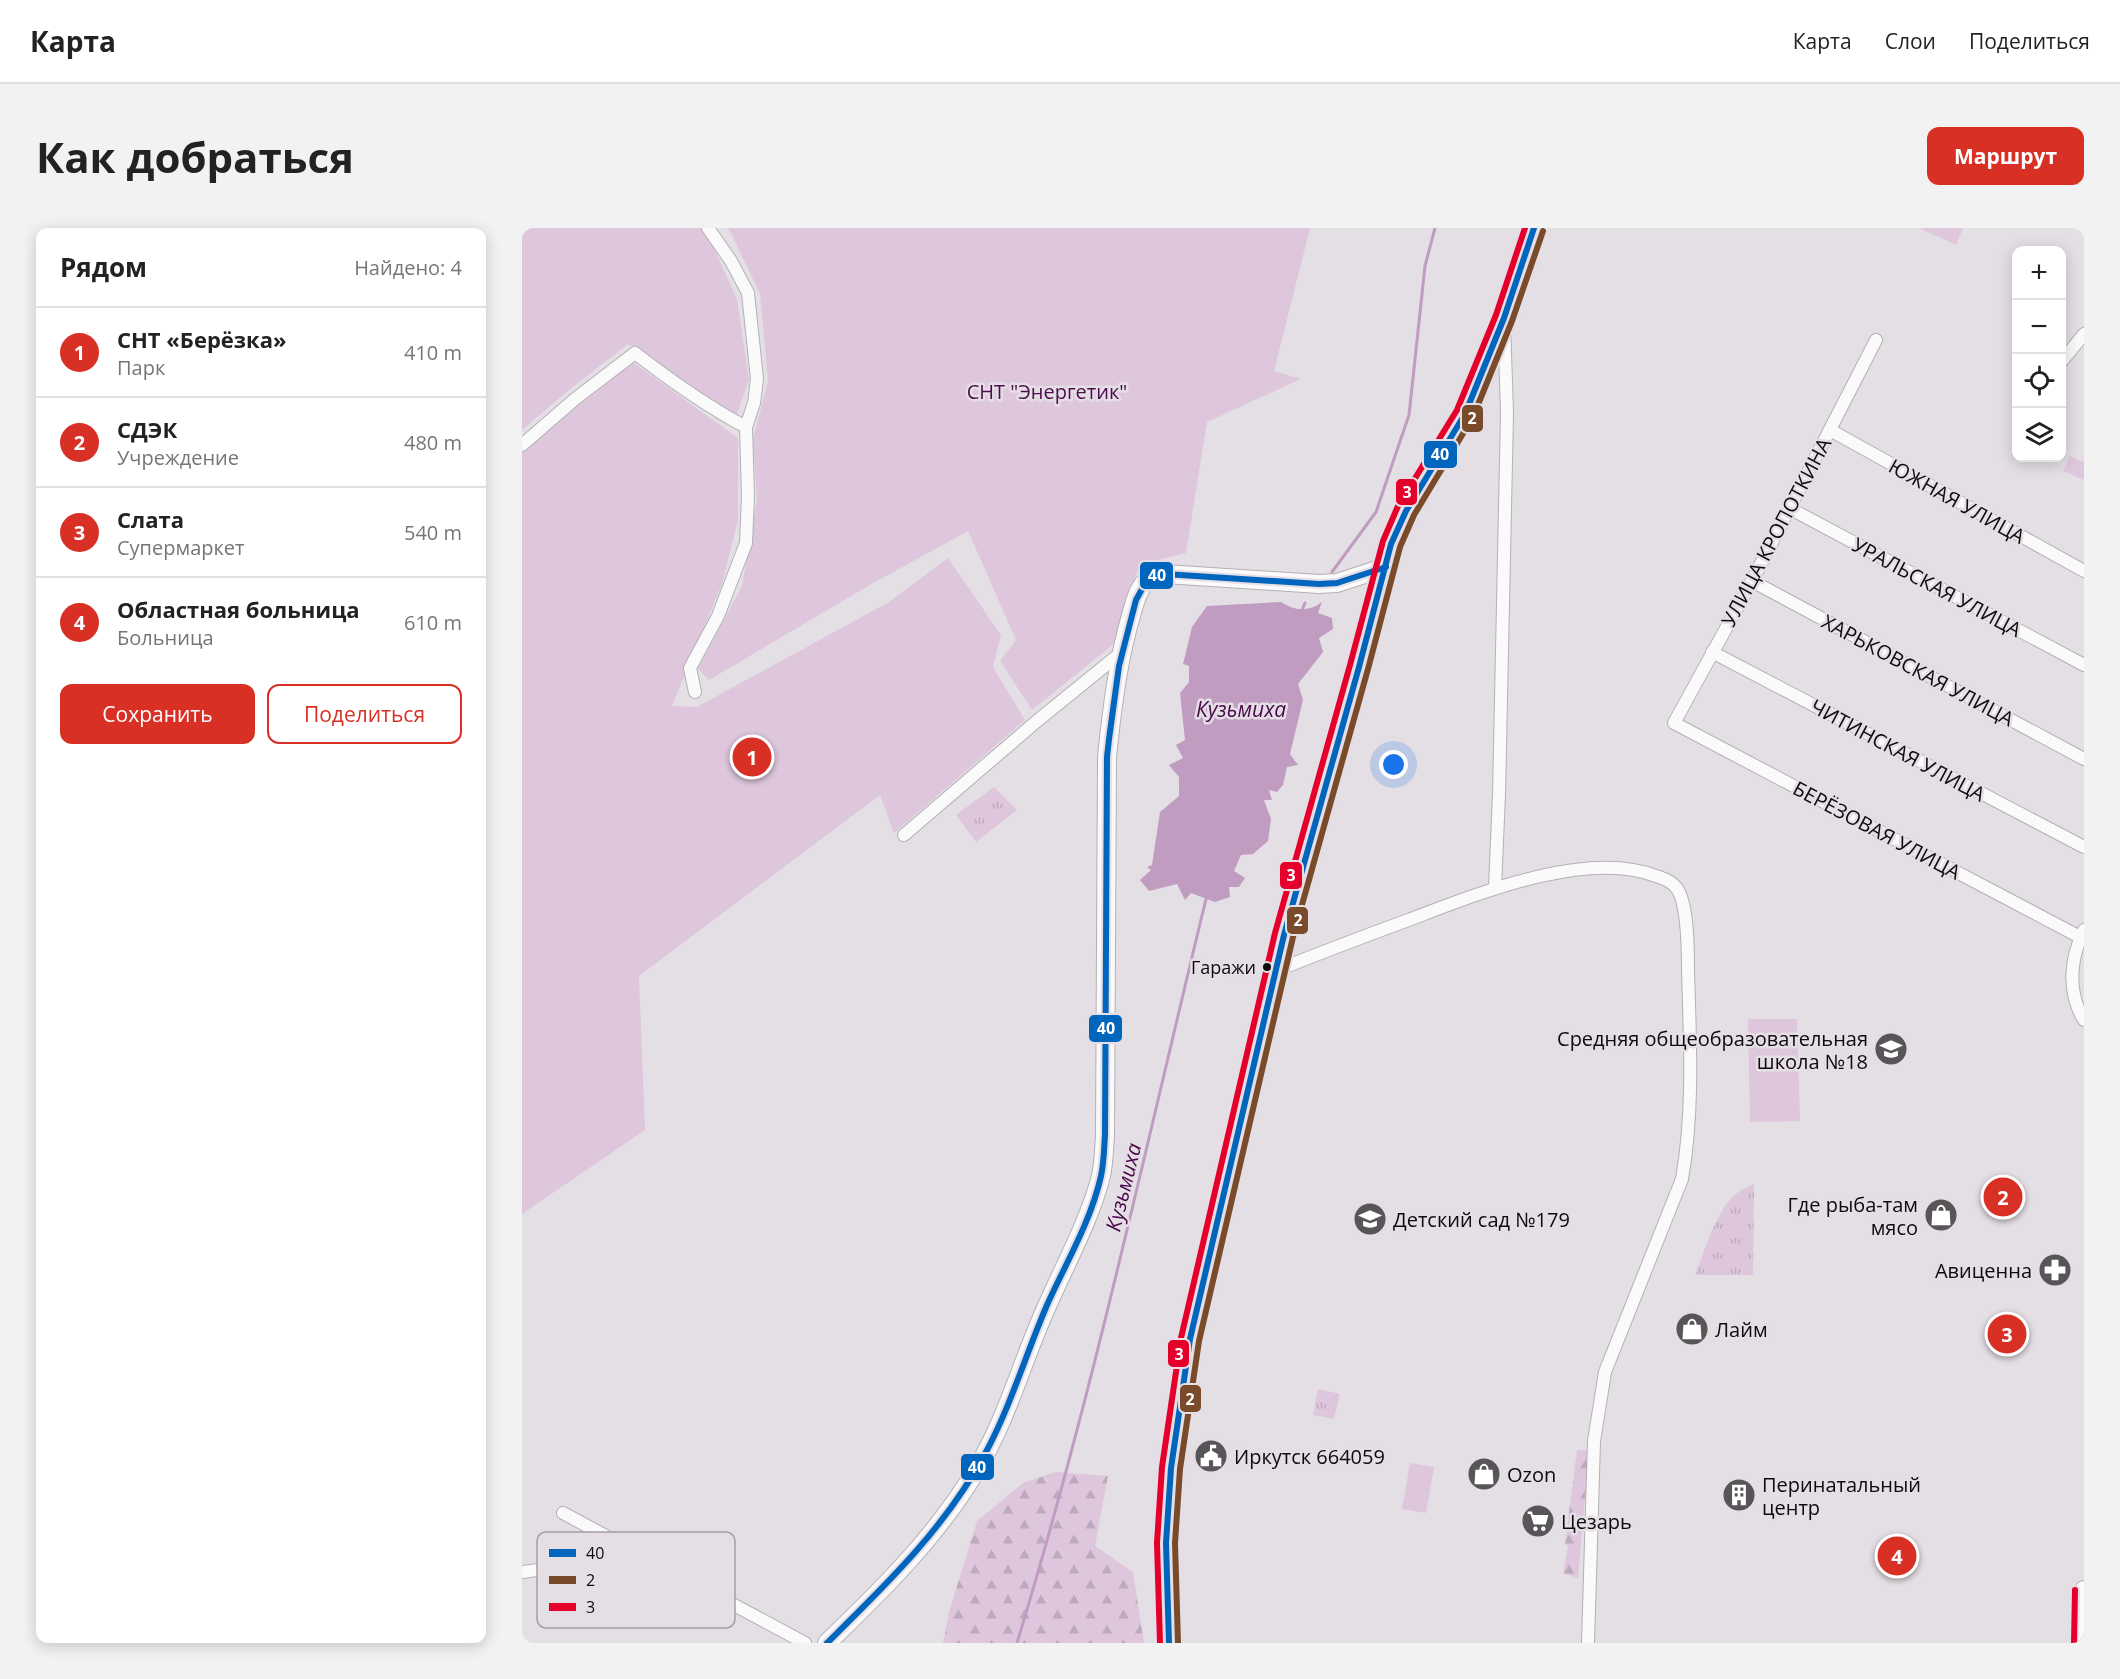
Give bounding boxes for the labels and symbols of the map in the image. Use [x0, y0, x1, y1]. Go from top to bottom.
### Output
park label: СНТ "Энергетик" [967, 378, 1127, 405]
line badge: 2 [1461, 404, 1484, 433]
text: 2 [1467, 407, 1477, 429]
street label: УЛИЦА КРОПОТКИНА [1715, 433, 1837, 631]
line badge: 40 [1423, 440, 1458, 469]
text: 40 [1431, 443, 1449, 465]
street label: ЮЖНАЯ УЛИЦА [1884, 452, 2030, 550]
line badge: 3 [1395, 478, 1418, 506]
text: 3 [1402, 481, 1412, 503]
street label: УРАЛЬСКАЯ УЛИЦА [1848, 531, 2027, 643]
line badge: 40 [1139, 561, 1174, 590]
text: 40 [1148, 564, 1166, 586]
street label: ХАРЬКОВСКАЯ УЛИЦА [1817, 608, 2019, 732]
street label: ЧИТИНСКАЯ УЛИЦА [1806, 692, 1990, 808]
water label: Кузьмиха [1196, 695, 1286, 723]
pin: 1 [732, 734, 772, 780]
your location [1379, 750, 1408, 779]
street label: БЕРЁЗОВАЯ УЛИЦА [1788, 774, 1966, 886]
line badge: 3 [1279, 861, 1303, 890]
text: 3 [1286, 864, 1296, 886]
line badge: 2 [1286, 906, 1309, 935]
text: 2 [1293, 909, 1303, 931]
place label: Гаражи [1191, 955, 1256, 979]
marker: Гаражи [1261, 961, 1273, 973]
line badge: 40 [1088, 1014, 1123, 1043]
text: 40 [1097, 1017, 1115, 1039]
place label: Средняя общеобразовательная школа №18 [1557, 1025, 1868, 1075]
school or university icon: Средняя общеобразовательная школа №18 [1873, 1031, 1909, 1067]
water label: Кузьмиха [1099, 1140, 1148, 1234]
pin: 2 [1984, 1174, 2022, 1220]
place label: Где рыба-там мясо [1787, 1191, 1918, 1241]
shop icon: Где рыба-там мясо [1923, 1197, 1959, 1233]
school or university icon: Детский сад №179 [1352, 1201, 1388, 1237]
place label: Детский сад №179 [1393, 1206, 1570, 1233]
pharmacy icon: Авиценна [2037, 1252, 2073, 1288]
place label: Авиценна [1935, 1257, 2032, 1284]
shop icon: Лайм [1674, 1311, 1710, 1347]
pin: 3 [1988, 1312, 2026, 1356]
place label: Лайм [1715, 1316, 1768, 1343]
line badge: 3 [1167, 1339, 1190, 1368]
text: 3 [1174, 1343, 1184, 1365]
line badge: 2 [1179, 1384, 1202, 1413]
text: 2 [1185, 1388, 1195, 1410]
public building icon: Иркутск 664059 [1193, 1438, 1229, 1474]
place label: Иркутск 664059 [1234, 1443, 1385, 1470]
line badge: 40 [960, 1453, 995, 1481]
text: 40 [968, 1456, 986, 1478]
shop icon: Ozon [1466, 1456, 1502, 1492]
place label: Ozon [1507, 1461, 1556, 1488]
place label: Перинатальный центр [1762, 1471, 1921, 1521]
building icon: Перинатальный центр [1721, 1477, 1757, 1513]
supermarket icon: Цезарь [1520, 1503, 1556, 1539]
place label: Цезарь [1561, 1508, 1632, 1535]
legend [537, 1532, 735, 1628]
pin: 4 [1878, 1534, 1916, 1578]
text: 40 [586, 1542, 604, 1564]
text: 2 [586, 1569, 595, 1591]
text: 3 [586, 1596, 595, 1618]

